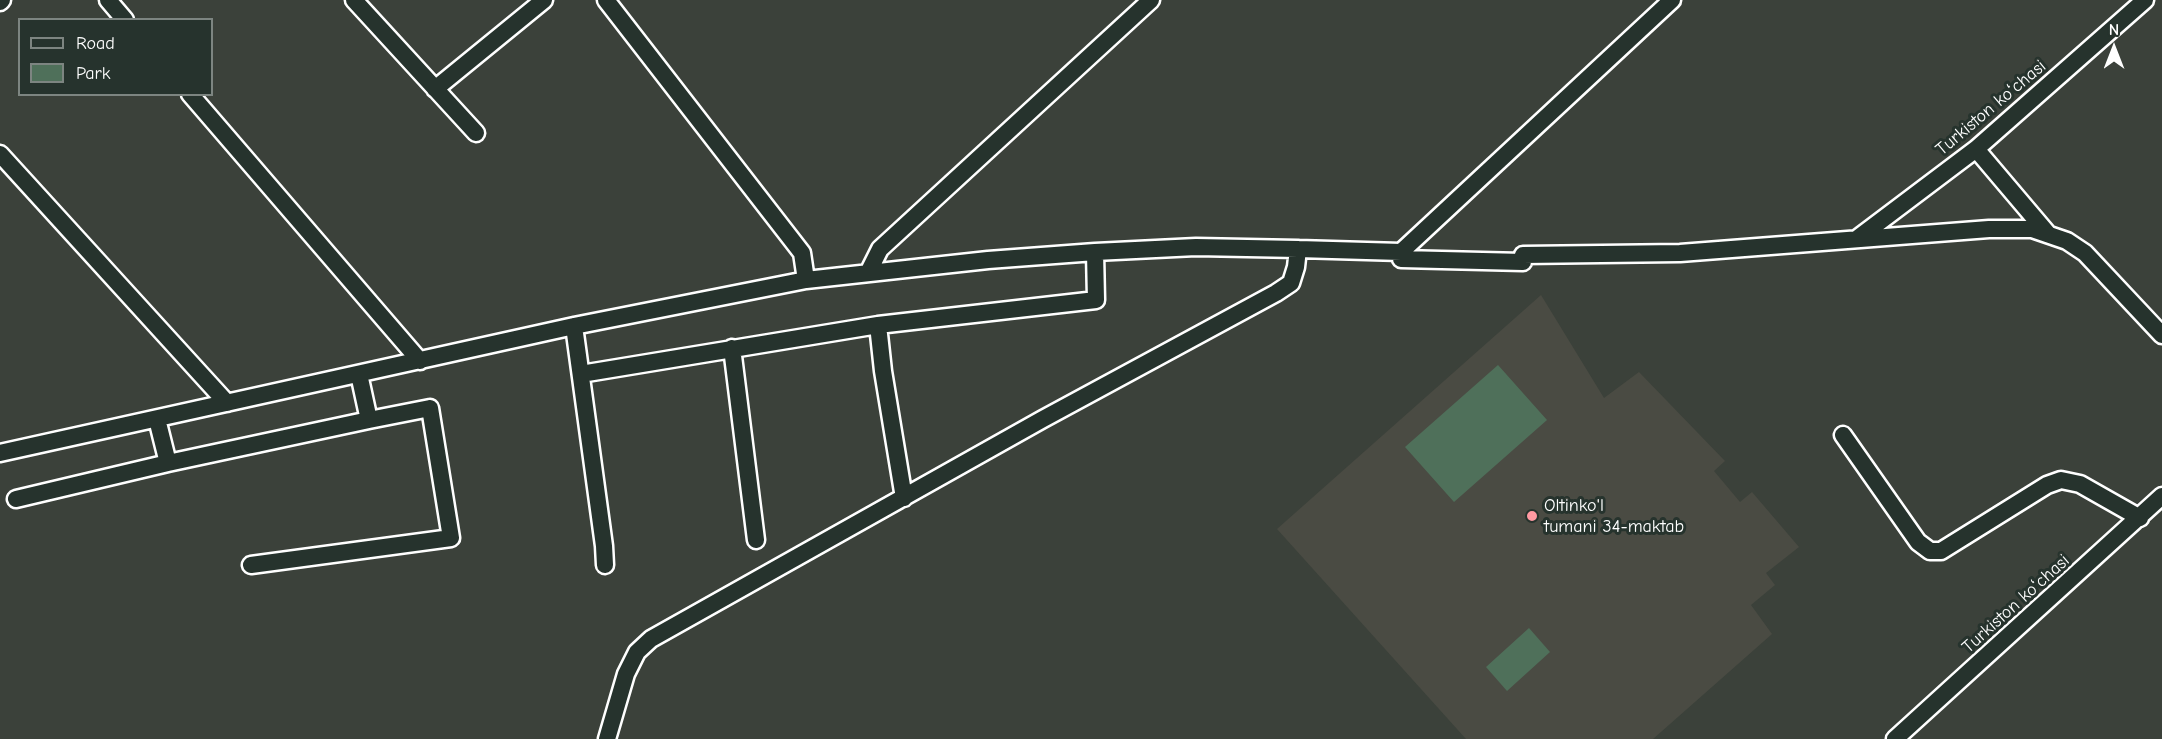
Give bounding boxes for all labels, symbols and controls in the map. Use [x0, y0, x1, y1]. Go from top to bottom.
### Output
legend [18, 18, 213, 96]
north arrow [2084, 18, 2144, 78]
text: N [2109, 21, 2119, 39]
text: Road [76, 33, 115, 54]
street label: Turkiston koʻchasi [1932, 56, 2050, 160]
text: Park [76, 63, 110, 84]
place label: Oltinko'l tumani 34-maktab [1544, 495, 1684, 538]
marker: Oltinko'l tumani 34-maktab [1525, 509, 1539, 523]
street label: Turkiston koʻchasi [1958, 550, 2074, 658]

